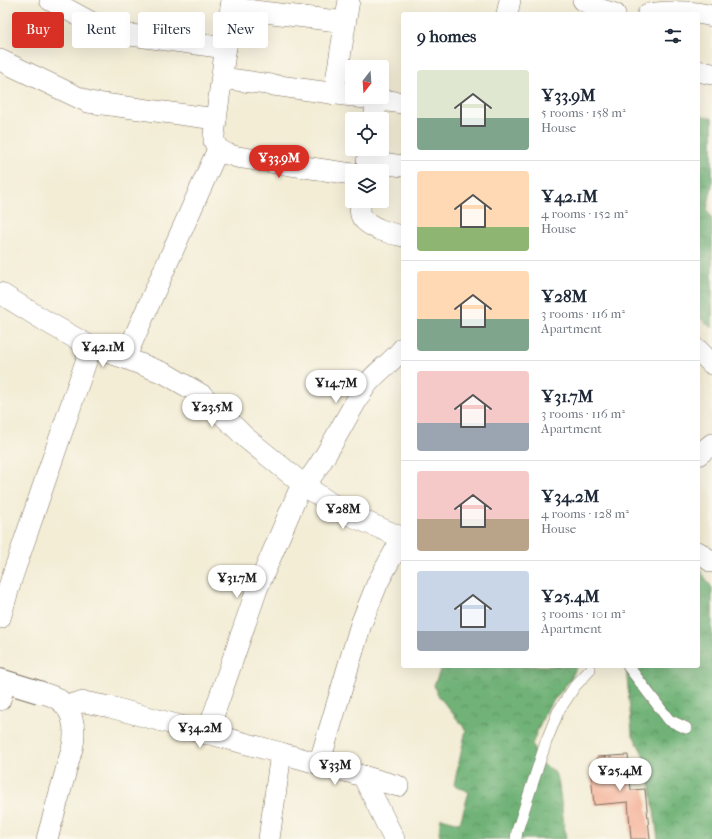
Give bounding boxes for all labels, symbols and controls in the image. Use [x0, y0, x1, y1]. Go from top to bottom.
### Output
chip: Buy [12, 12, 64, 48]
chip: Rent [72, 12, 130, 48]
chip: Filters [138, 12, 205, 48]
chip: New [213, 12, 268, 48]
icon: filters [662, 25, 684, 47]
text: 9 homes [417, 26, 476, 46]
north arrow [345, 60, 389, 104]
map controls [345, 60, 389, 208]
text: ¥33.9M [541, 85, 596, 105]
icon: home [449, 86, 497, 134]
text: 5 rooms · 158 m² [541, 105, 626, 120]
button: locate [345, 112, 389, 156]
text: House [541, 120, 576, 135]
pin: ¥33.9M [246, 145, 312, 179]
text: ¥33.9M [258, 150, 300, 165]
button: layers [345, 164, 389, 208]
text: ¥42.1M [541, 186, 598, 206]
icon: home [449, 187, 497, 235]
text: 4 rooms · 152 m² [541, 206, 628, 221]
text: House [541, 221, 576, 236]
text: ¥28M [541, 286, 587, 306]
icon: home [449, 287, 497, 335]
text: 3 rooms · 116 m² [541, 306, 625, 321]
text: Apartment [541, 321, 602, 336]
pin: ¥42.1M [70, 334, 136, 368]
text: ¥42.1M [81, 339, 125, 354]
pin: ¥14.7M [303, 370, 369, 404]
text: ¥14.7M [315, 375, 357, 390]
text: ¥31.7M [541, 386, 593, 406]
icon: home [449, 387, 497, 435]
pin: ¥23.5M [179, 394, 245, 428]
text: ¥23.5M [191, 399, 233, 414]
text: 3 rooms · 116 m² [541, 406, 625, 421]
text: Apartment [541, 421, 602, 436]
text: ¥34.2M [541, 486, 599, 506]
icon: home [449, 487, 497, 535]
pin: ¥28M [319, 496, 367, 530]
text: ¥28M [325, 501, 361, 516]
text: 4 rooms · 128 m² [541, 506, 629, 521]
text: House [541, 521, 576, 536]
pin: ¥31.7M [204, 565, 270, 599]
text: ¥31.7M [217, 570, 257, 585]
text: ¥25.4M [541, 586, 600, 606]
icon: home [449, 587, 497, 635]
text: 3 rooms · 101 m² [541, 606, 625, 621]
text: Apartment [541, 621, 602, 636]
pin: ¥34.2M [167, 715, 233, 749]
text: ¥34.2M [178, 720, 222, 735]
pin: ¥33M [311, 752, 359, 786]
text: ¥33M [319, 757, 351, 772]
pin: ¥25.4M [587, 758, 653, 792]
text: ¥25.4M [598, 763, 642, 778]

